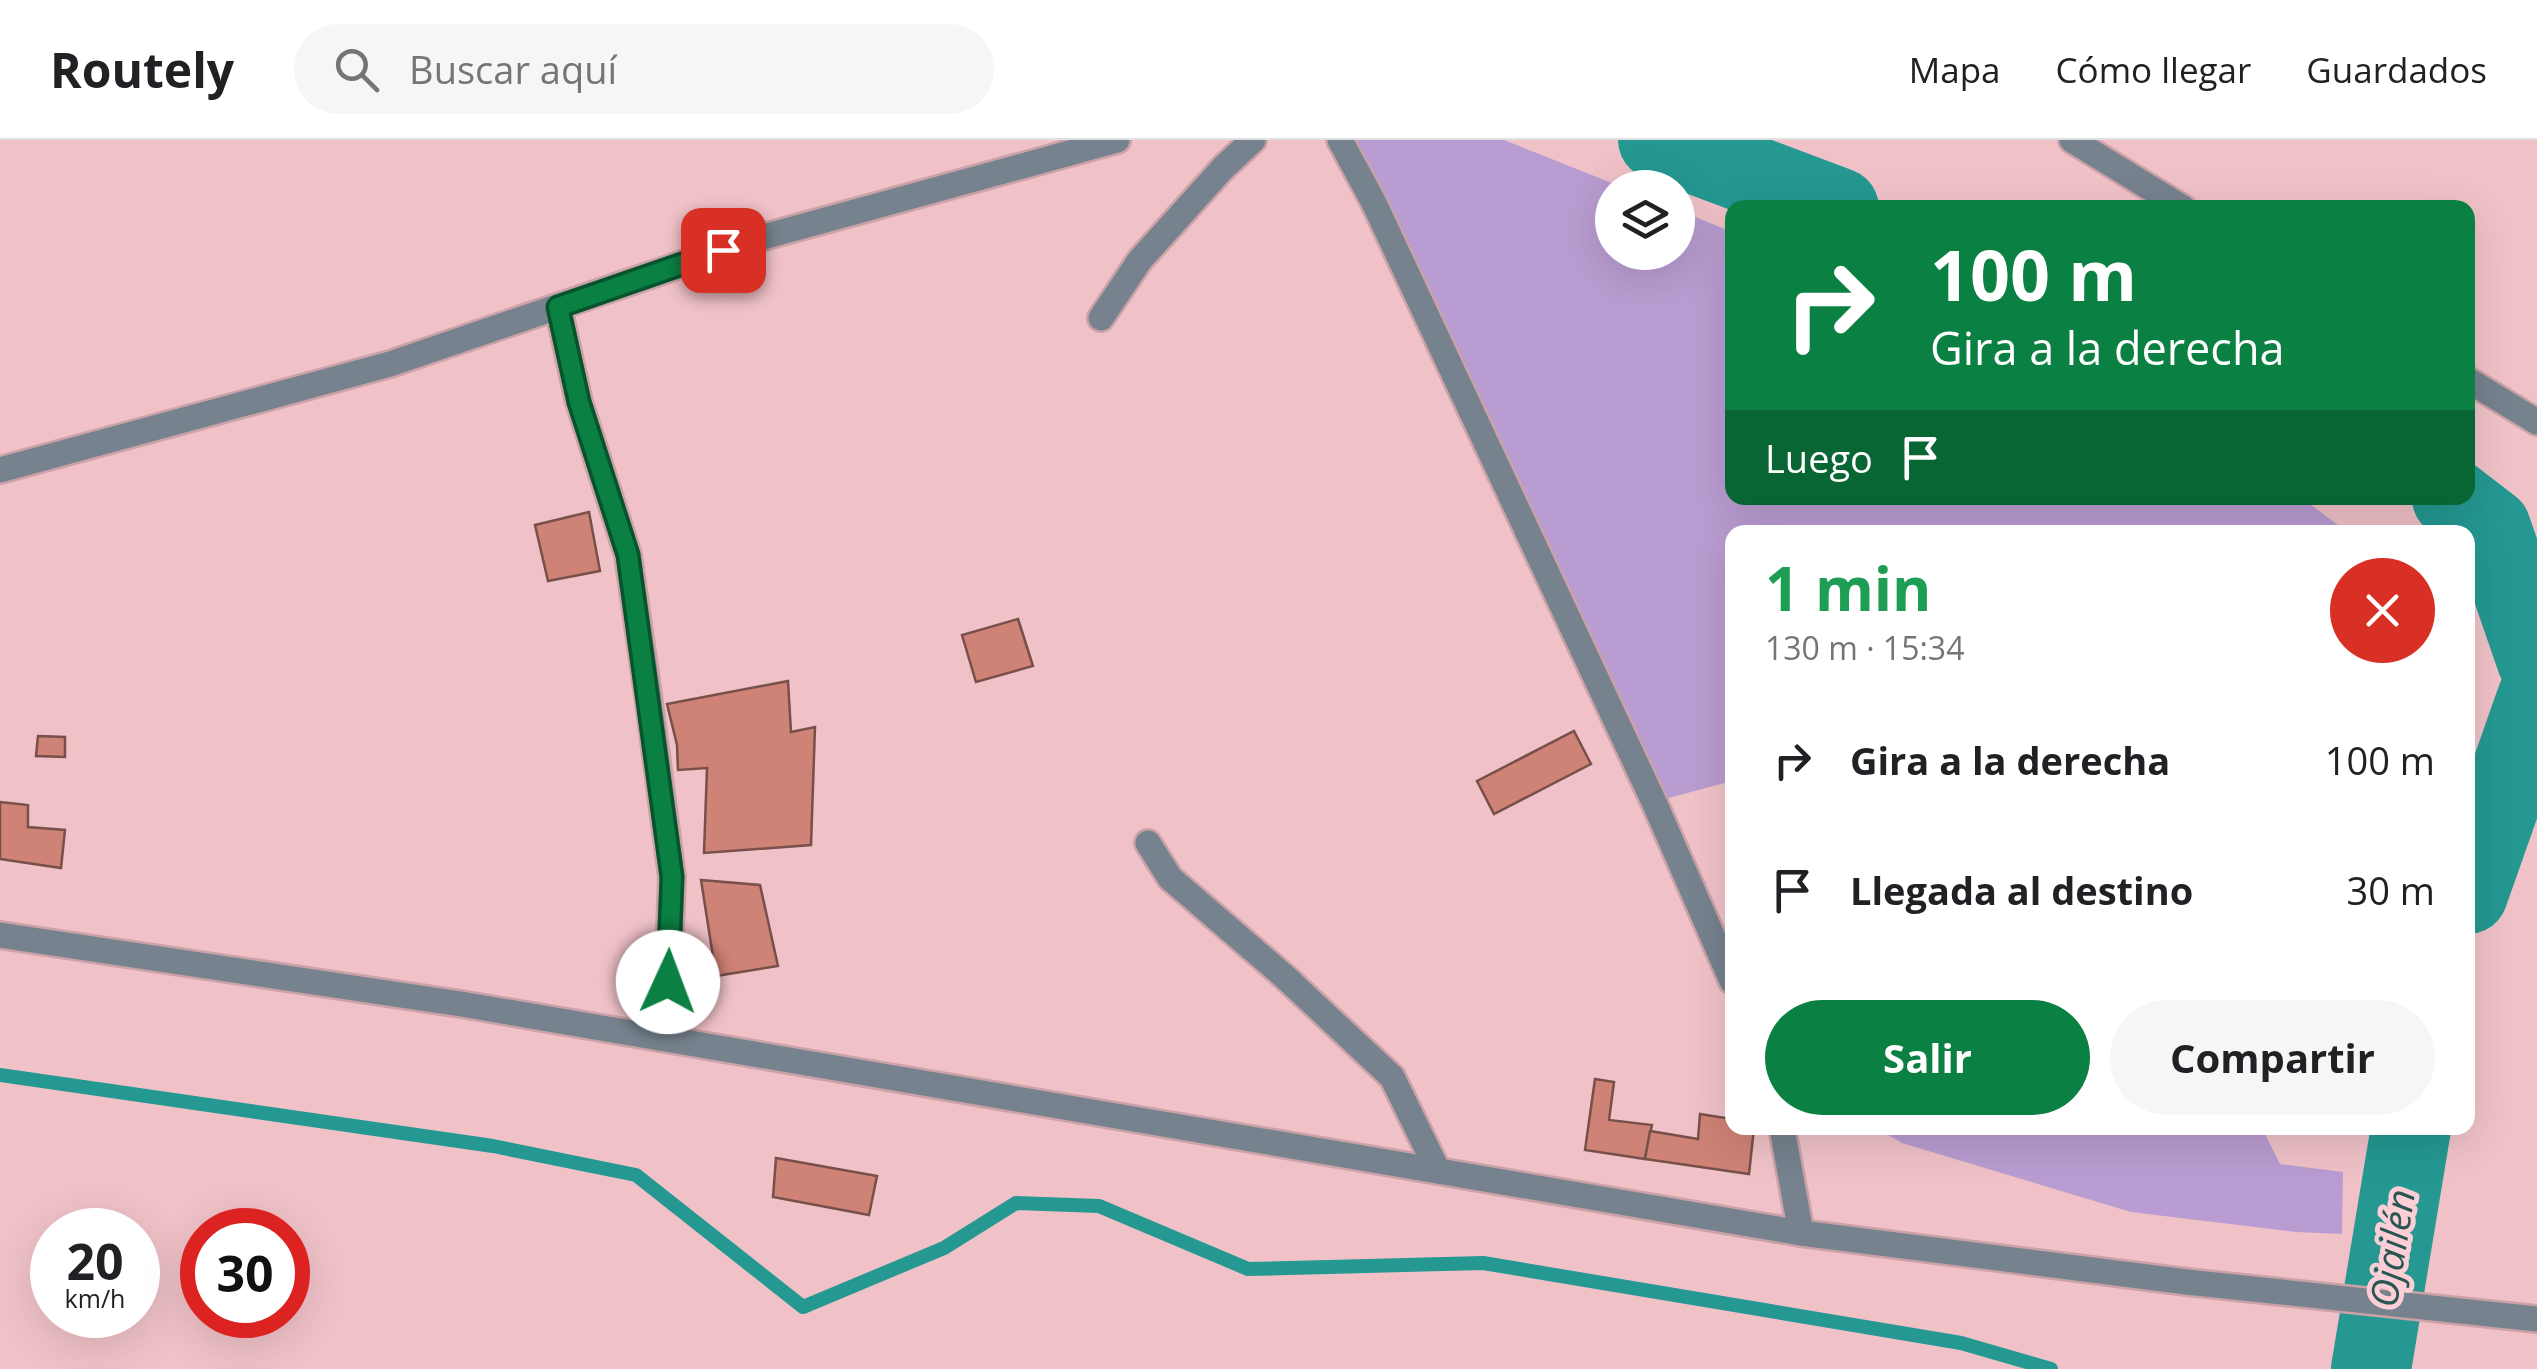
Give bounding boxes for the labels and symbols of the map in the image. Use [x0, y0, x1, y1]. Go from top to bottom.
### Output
pin [681, 208, 766, 293]
position arrow [616, 930, 720, 1034]
water label: Ojailén [2356, 1185, 2426, 1311]
speed limit sign: 30 [180, 1208, 310, 1338]

